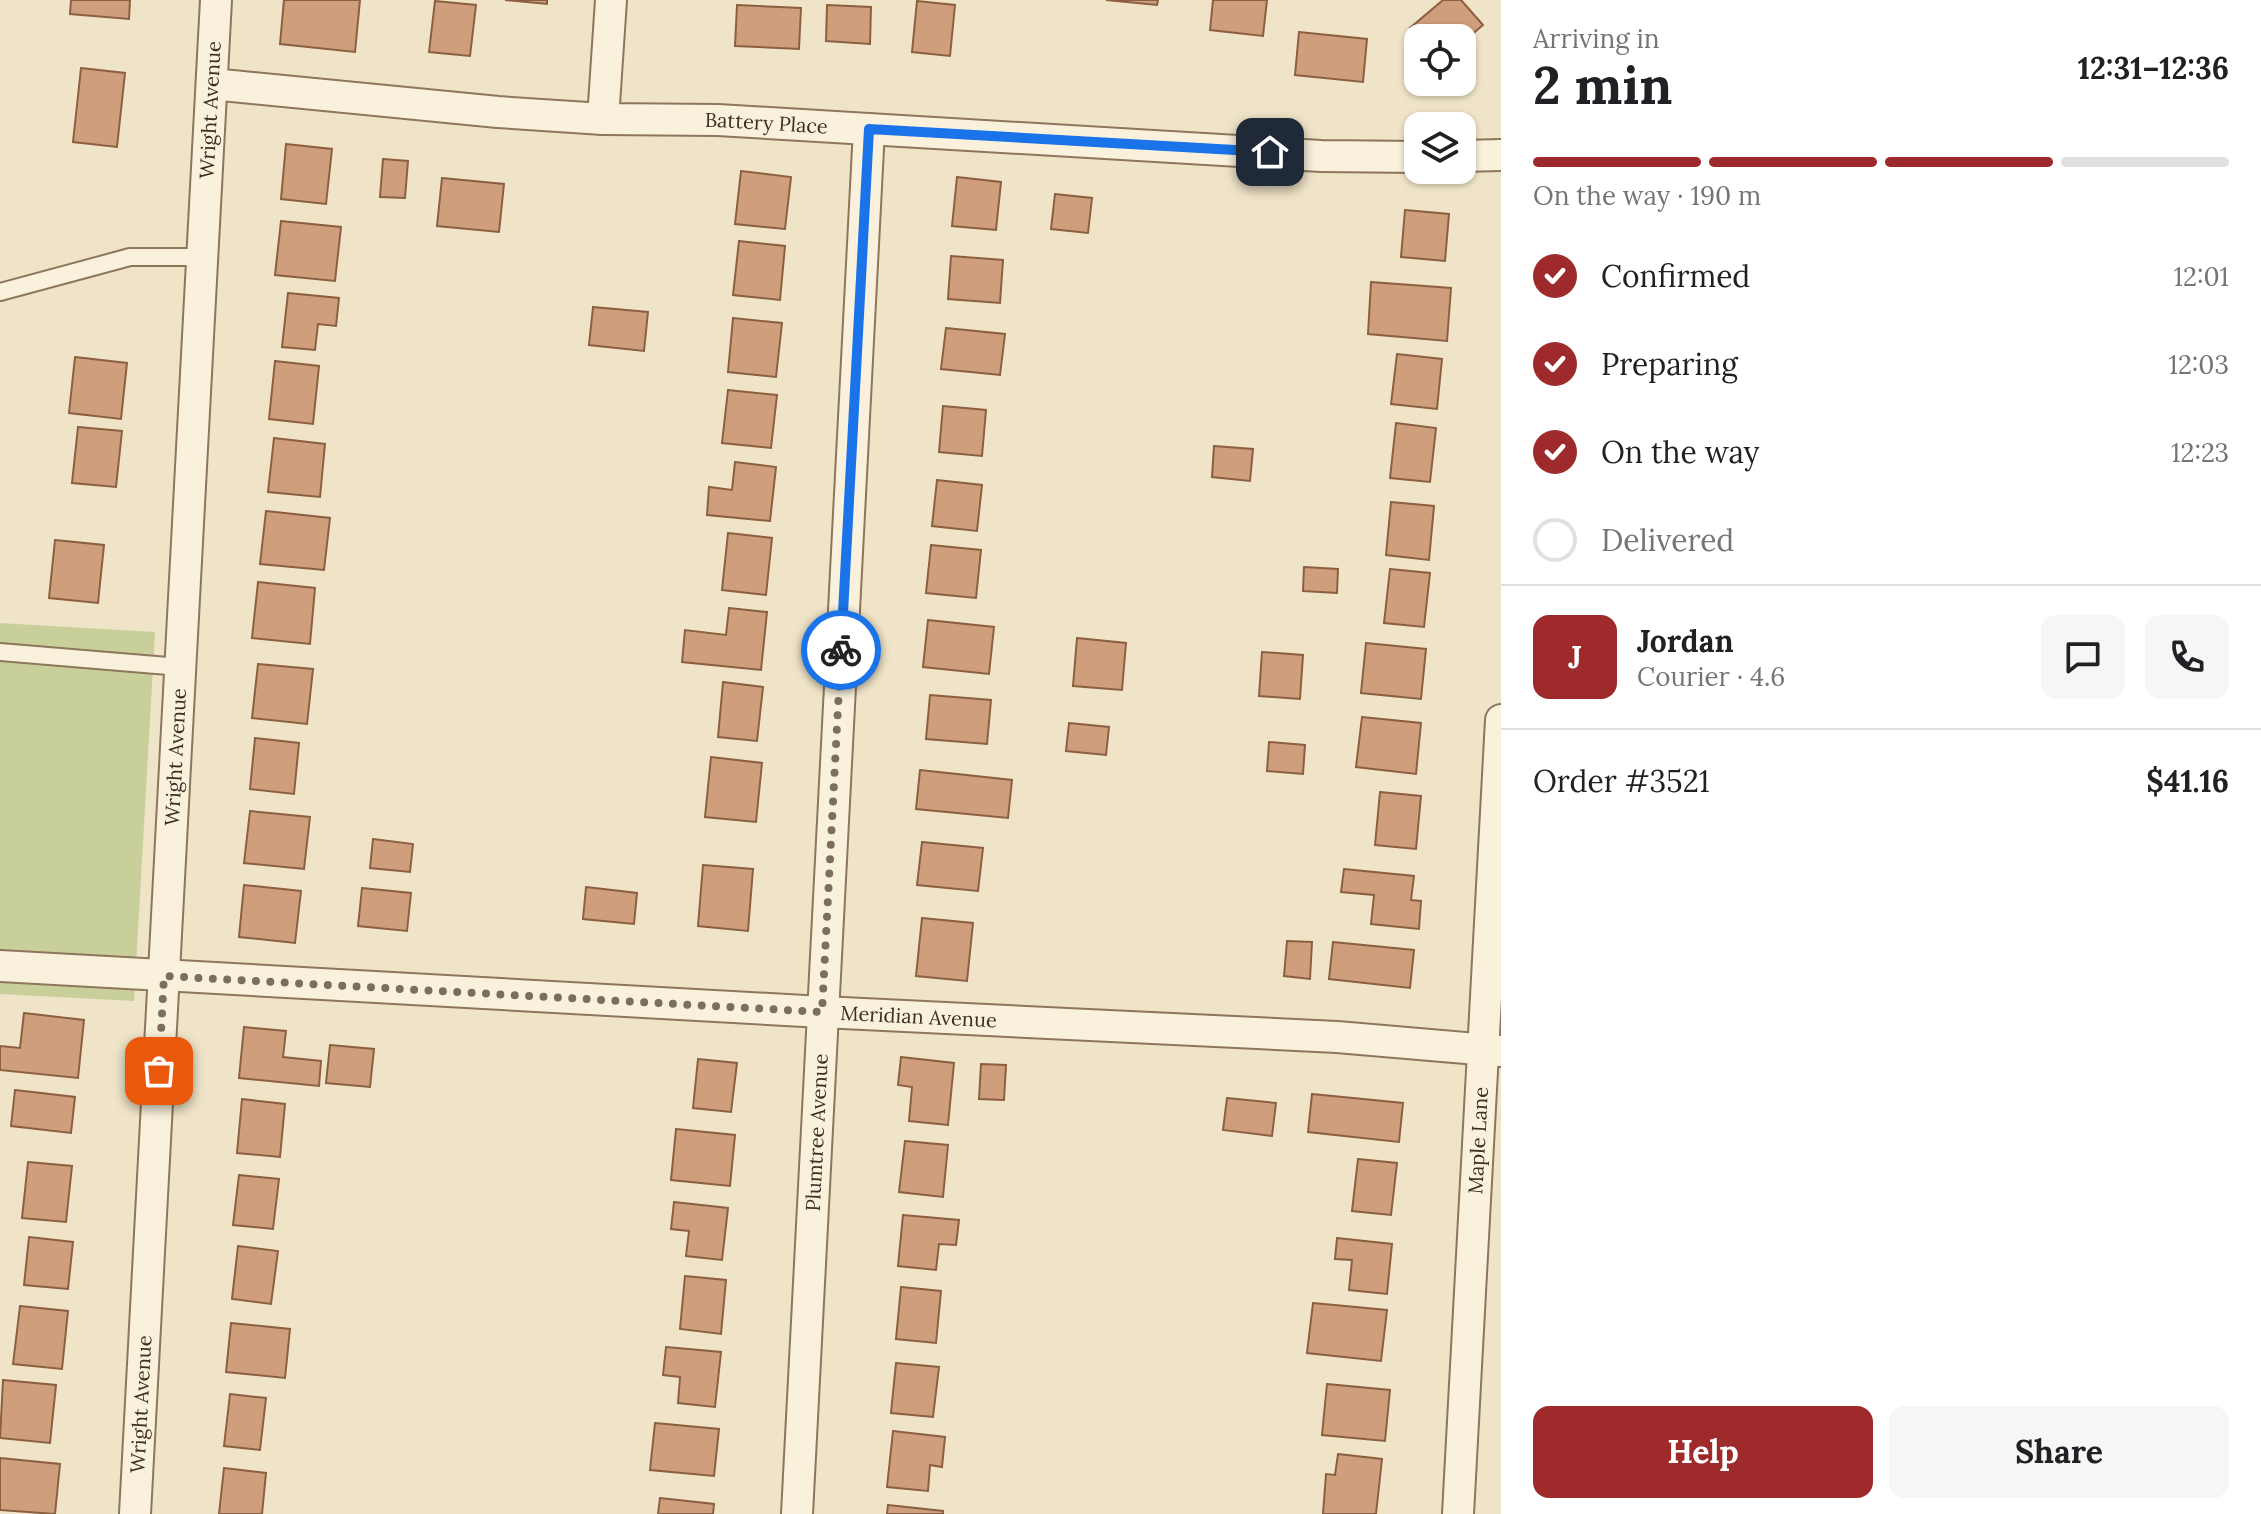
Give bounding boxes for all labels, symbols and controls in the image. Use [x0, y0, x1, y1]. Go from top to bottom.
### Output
text: Arriving in [1533, 22, 1660, 55]
map controls [1404, 24, 1476, 184]
button: locate [1404, 24, 1476, 96]
street label: Wright Avenue [193, 40, 226, 180]
text: 12:31–12:36 [2078, 49, 2229, 87]
text: 2 min [1533, 52, 1672, 118]
street label: Battery Place [705, 107, 829, 139]
button: layers [1404, 112, 1476, 184]
pin [1236, 118, 1304, 186]
icon: home [1248, 130, 1292, 174]
text: On the way · 190 m [1533, 179, 1761, 212]
icon: check [1533, 254, 1577, 298]
text: Confirmed [1601, 257, 1750, 295]
text: 12:01 [2173, 260, 2229, 293]
icon: check [1533, 342, 1577, 386]
text: Preparing [1601, 345, 1738, 383]
text: 12:03 [2168, 348, 2229, 381]
icon: check [1533, 430, 1577, 474]
text: On the way [1601, 433, 1759, 471]
text: 12:23 [2171, 436, 2229, 469]
text: Delivered [1601, 521, 1734, 559]
courier [801, 610, 881, 690]
button: chat [2041, 615, 2125, 699]
button: phone [2145, 615, 2229, 699]
text: Jordan [1637, 622, 1734, 660]
icon: bike [819, 628, 863, 672]
text: J [1568, 638, 1582, 676]
text: Courier · 4.6 [1637, 660, 1785, 693]
street label: Wright Avenue [159, 687, 191, 827]
text: Order #3521 [1533, 762, 1710, 800]
text: $41.16 [2146, 762, 2229, 800]
street label: Meridian Avenue [840, 1000, 998, 1032]
pin [125, 1037, 193, 1105]
icon: bag [137, 1049, 181, 1093]
street label: Plumtree Avenue [800, 1053, 833, 1212]
street label: Maple Lane [1462, 1086, 1493, 1195]
street label: Wright Avenue [124, 1334, 157, 1474]
button: Help [1533, 1406, 1873, 1498]
button: Share [1889, 1406, 2229, 1498]

